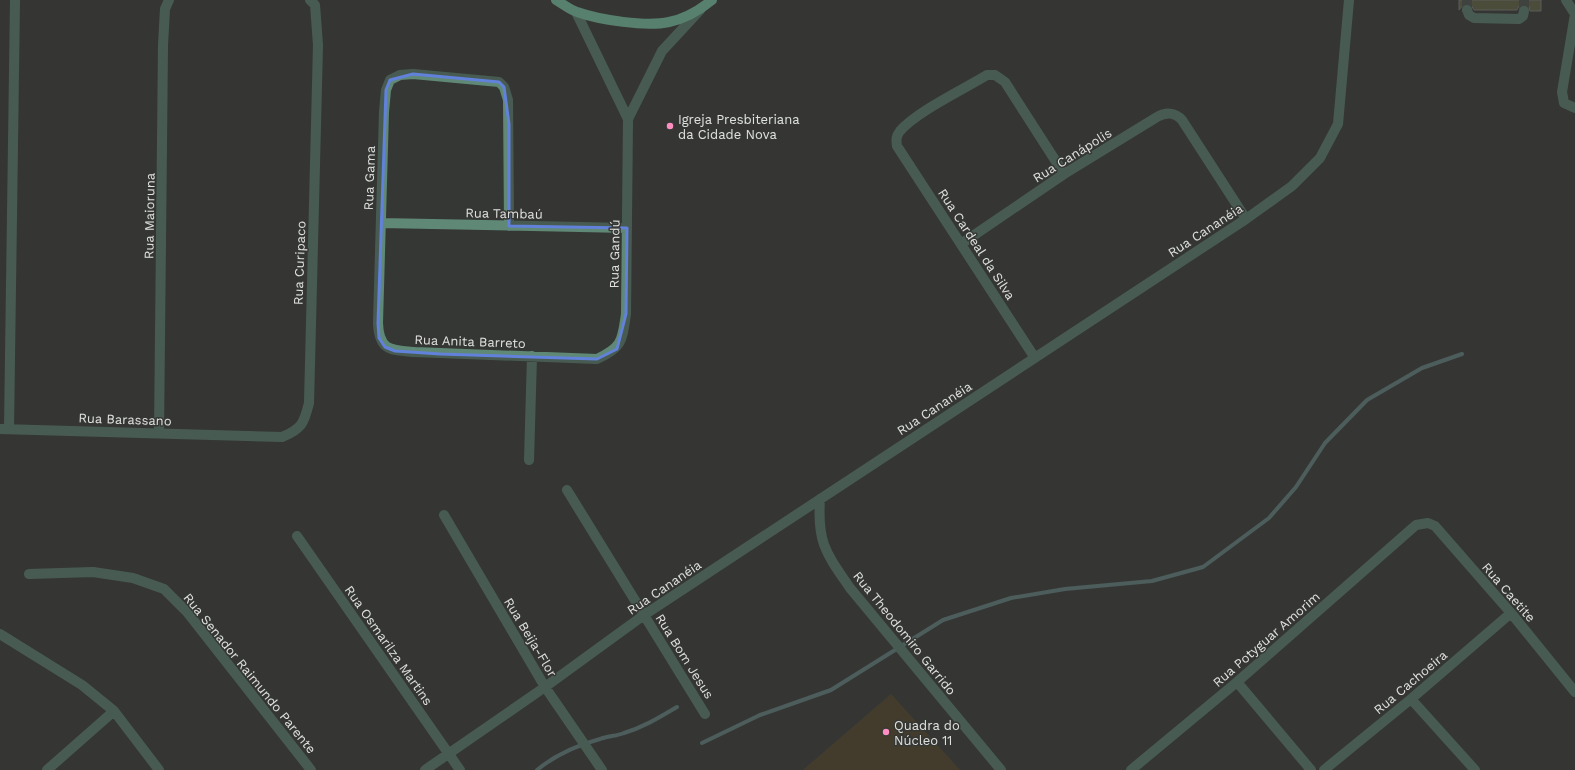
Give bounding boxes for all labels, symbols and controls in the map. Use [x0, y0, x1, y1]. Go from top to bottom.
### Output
place label: Igreja Presbiteriana da Cidade Nova [678, 112, 800, 142]
marker: Igreja Presbiteriana da Cidade Nova [665, 121, 675, 131]
street label: Rua Canápolis [1030, 125, 1114, 186]
street label: Rua Gama [361, 145, 378, 211]
street label: Rua Maioruna [141, 172, 158, 259]
street label: Rua Cardeal da Silva [935, 186, 1018, 303]
street label: Rua Cananéia [1165, 200, 1246, 260]
street label: Rua Tambaú [465, 205, 543, 222]
street label: Rua Gandú [606, 219, 623, 289]
street label: Rua Curipaco [291, 220, 308, 305]
street label: Rua Anita Barreto [414, 332, 526, 351]
street label: Rua Cananéia [894, 378, 975, 438]
street label: Rua Barassano [78, 410, 172, 429]
street label: Rua Cananéia [624, 557, 705, 618]
street label: Rua Caetite [1479, 560, 1538, 625]
street label: Rua Theodomiro Garrido [850, 569, 959, 698]
street label: Rua Osmarilza Martins [342, 583, 436, 708]
street label: Rua Potyguar Amorim [1210, 589, 1323, 690]
street label: Rua Senador Raimundo Parente [180, 590, 319, 756]
street label: Rua Beija-Flor [501, 595, 560, 680]
street label: Rua Bom Jesus [652, 611, 717, 702]
street label: Rua Cachoeira [1371, 647, 1450, 717]
place label: Quadra do Núcleo 11 [894, 718, 960, 748]
marker: Quadra do Núcleo 11 [881, 727, 891, 737]

